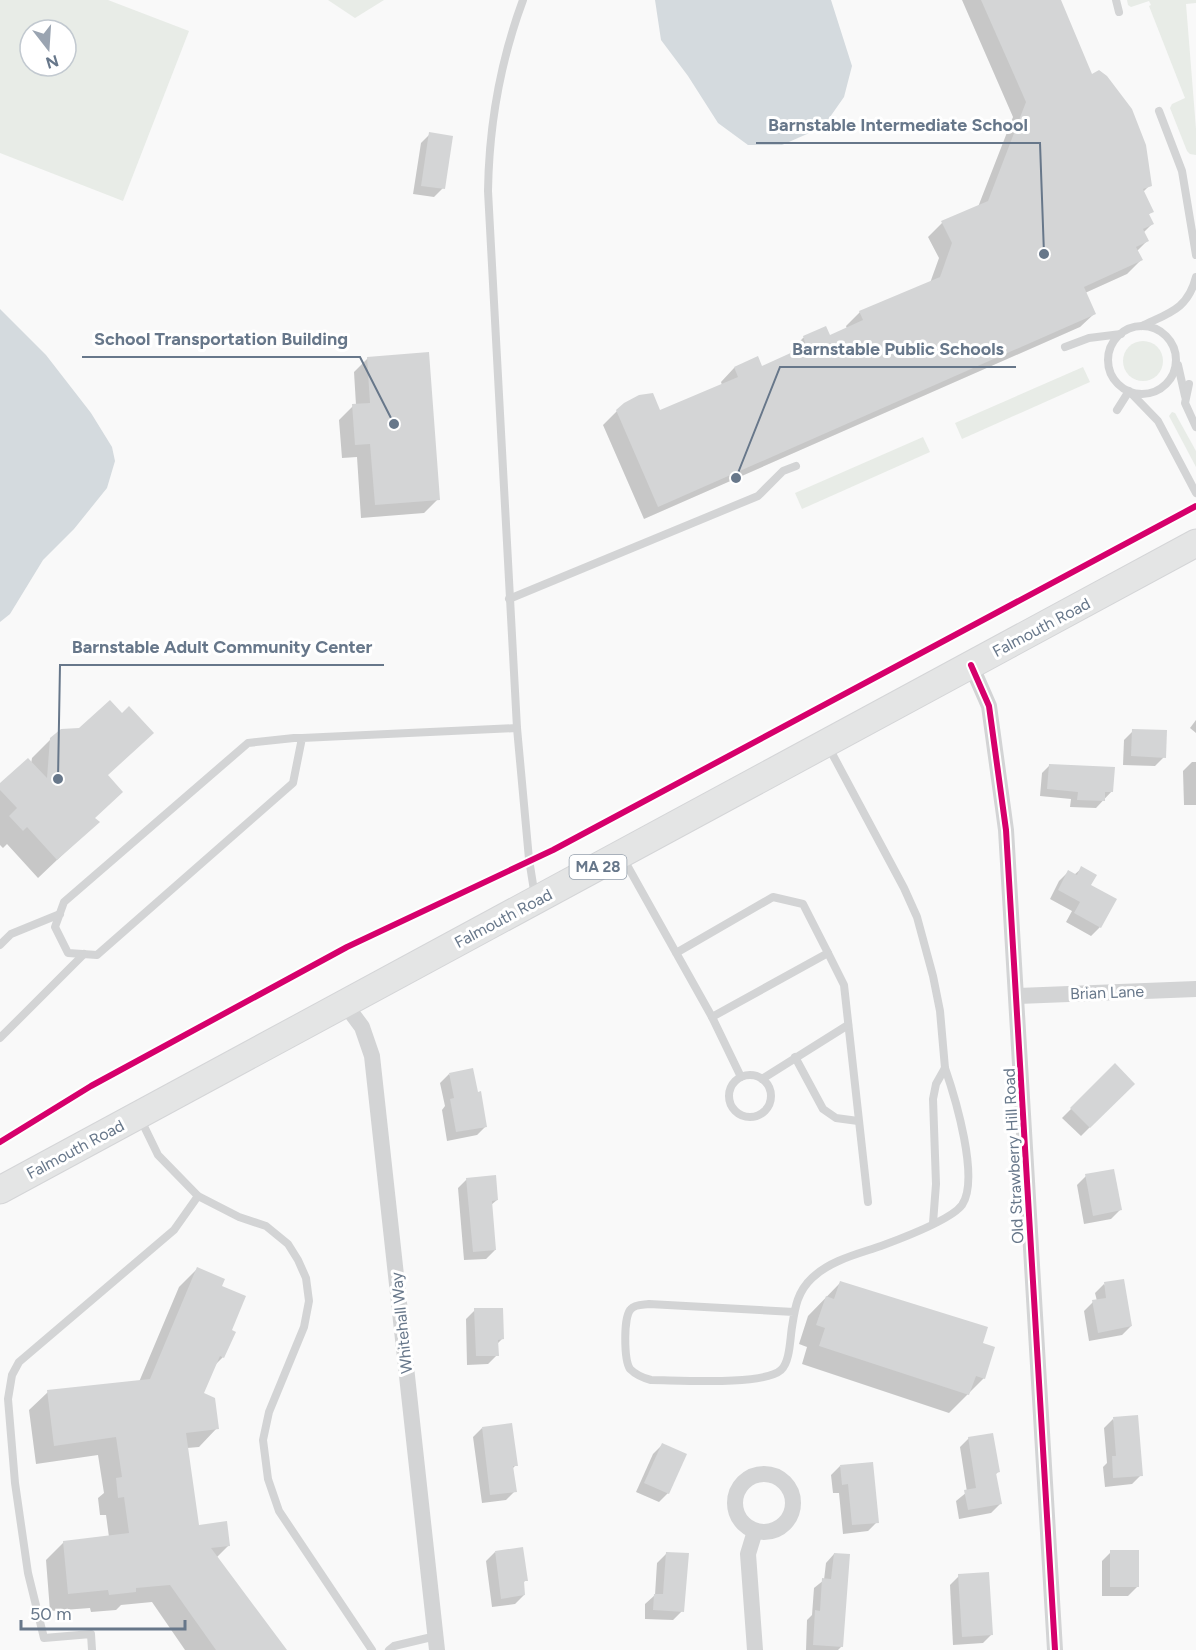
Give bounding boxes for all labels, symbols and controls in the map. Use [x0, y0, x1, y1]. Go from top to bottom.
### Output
north arrow [18, 18, 78, 78]
text: N [44, 51, 61, 73]
callout: Barnstable Intermediate School [756, 107, 1040, 143]
text: Barnstable Intermediate School [768, 114, 1028, 136]
callout: School Transportation Building [82, 321, 360, 357]
text: School Transportation Building [94, 328, 348, 350]
callout: Barnstable Public Schools [780, 331, 1016, 367]
text: Barnstable Public Schools [792, 338, 1005, 360]
street label: Falmouth Road [989, 594, 1093, 661]
callout: Barnstable Adult Community Center [60, 629, 384, 665]
text: Barnstable Adult Community Center [72, 636, 373, 658]
road number: MA 28 [570, 855, 626, 879]
street label: Falmouth Road [451, 885, 555, 952]
street label: Brian Lane [1070, 982, 1145, 1003]
street label: Old Strawberry Hill Road [999, 1068, 1028, 1244]
street label: Falmouth Road [23, 1116, 127, 1183]
street label: Whitehall Way [387, 1271, 416, 1375]
scale bar [21, 1593, 184, 1631]
text: 50 m [30, 1603, 72, 1625]

